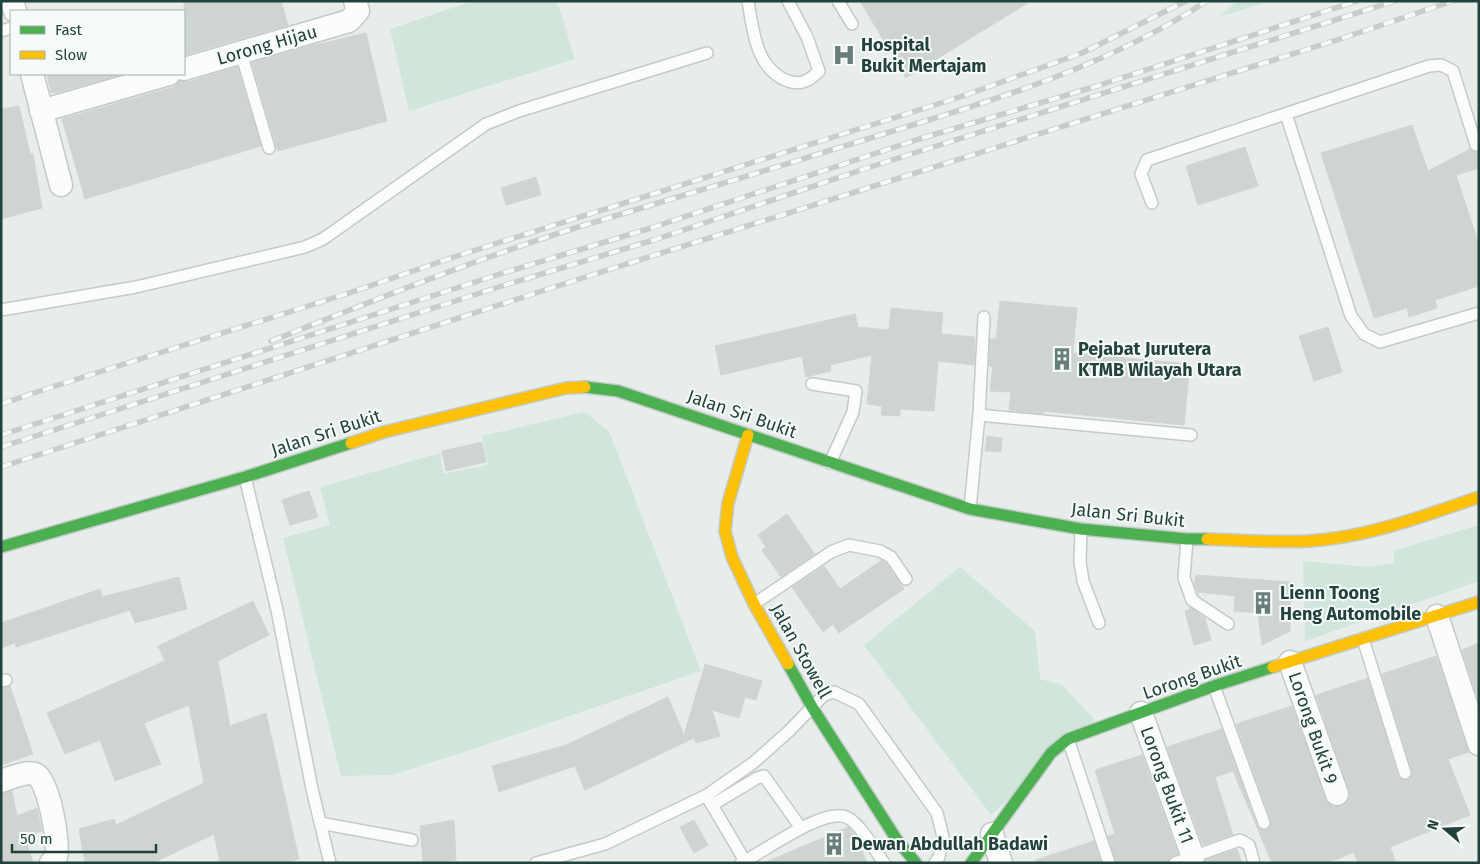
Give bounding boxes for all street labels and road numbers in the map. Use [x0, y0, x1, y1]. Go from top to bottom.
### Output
street label: Lorong Hijau [214, 20, 320, 70]
street label: Jalan Sri Bukit [684, 385, 800, 443]
street label: Jalan Sri Bukit [268, 405, 384, 461]
street label: Jalan Sri Bukit [1070, 498, 1186, 532]
street label: Jalan Stowell [766, 600, 836, 702]
street label: Lorong Bukit [1140, 650, 1245, 704]
street label: Lorong Bukit 9 [1284, 669, 1342, 787]
street label: Lorong Bukit 11 [1136, 723, 1198, 847]

